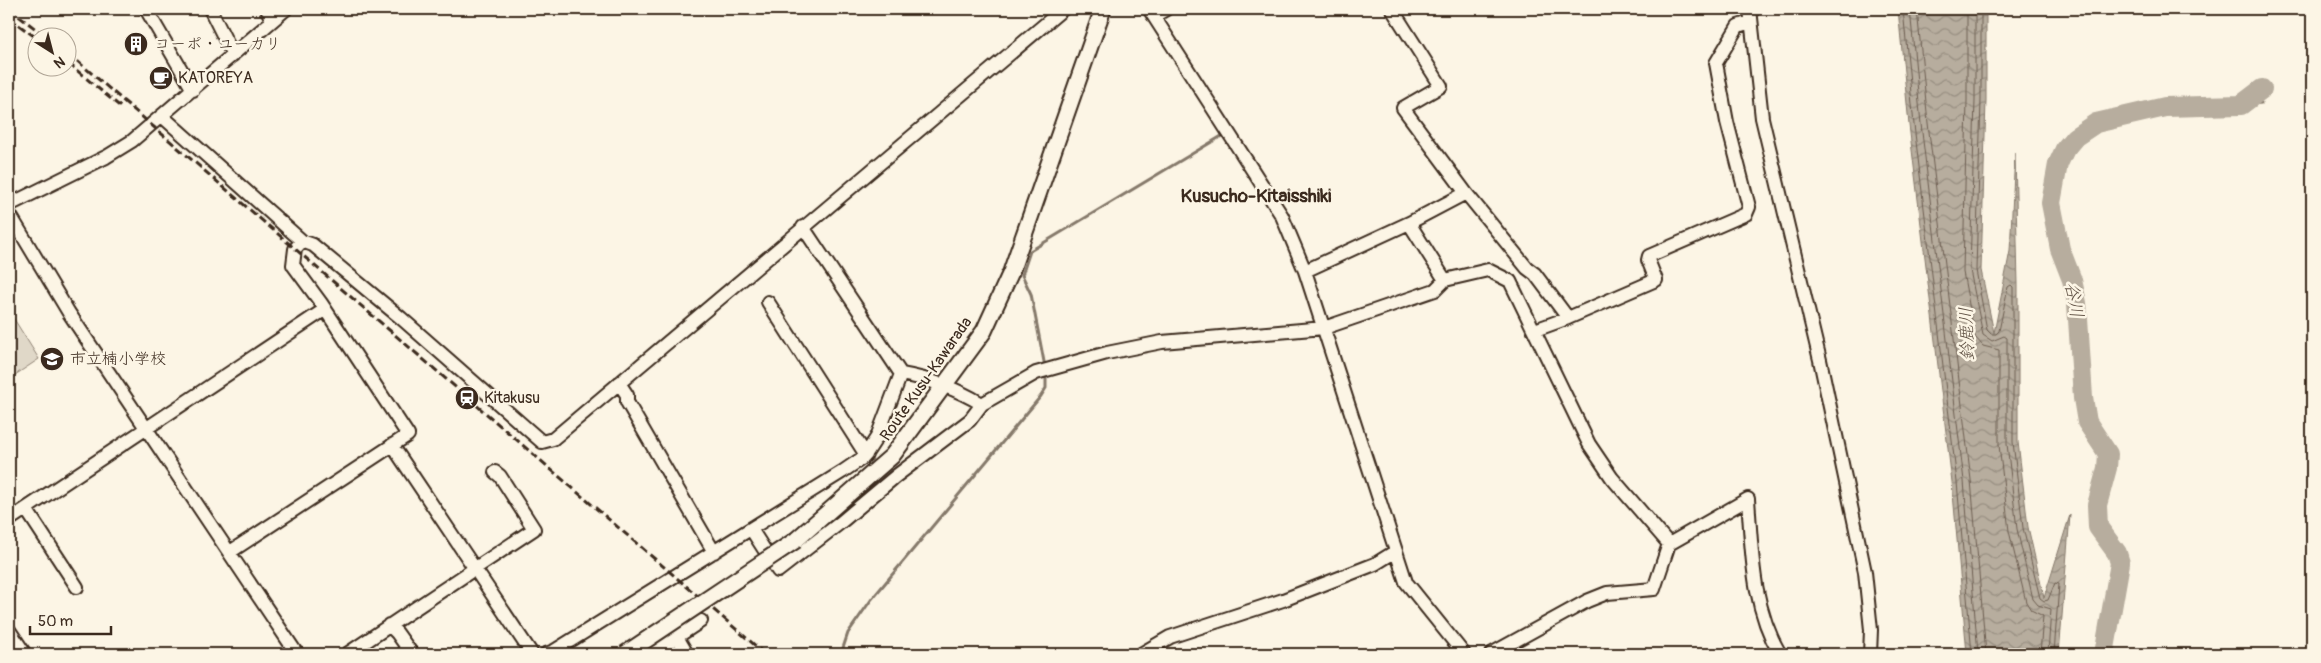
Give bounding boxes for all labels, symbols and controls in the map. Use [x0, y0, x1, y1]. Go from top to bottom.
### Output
north arrow [28, 28, 78, 78]
building icon: コーポ・ユーカリ [123, 31, 149, 57]
place label: コーポ・ユーカリ [154, 34, 281, 54]
text: N [51, 52, 68, 72]
cafe icon: KATOREYA [148, 65, 174, 91]
place label: KATOREYA [178, 68, 253, 88]
district label: Kusucho-Kitaisshiki [1180, 184, 1332, 208]
water label: 谷川 [2060, 280, 2088, 320]
water label: 鈴鹿川 [1955, 307, 1979, 361]
street label: Route Kusu-Kawarada [876, 313, 976, 445]
school or university icon: 市立楠小学校 [39, 346, 65, 372]
place label: 市立楠小学校 [70, 349, 166, 369]
station icon: Kitakusu [454, 385, 480, 411]
place label: Kitakusu [484, 388, 540, 408]
scale bar [30, 603, 111, 635]
text: 50 m [38, 612, 73, 631]

